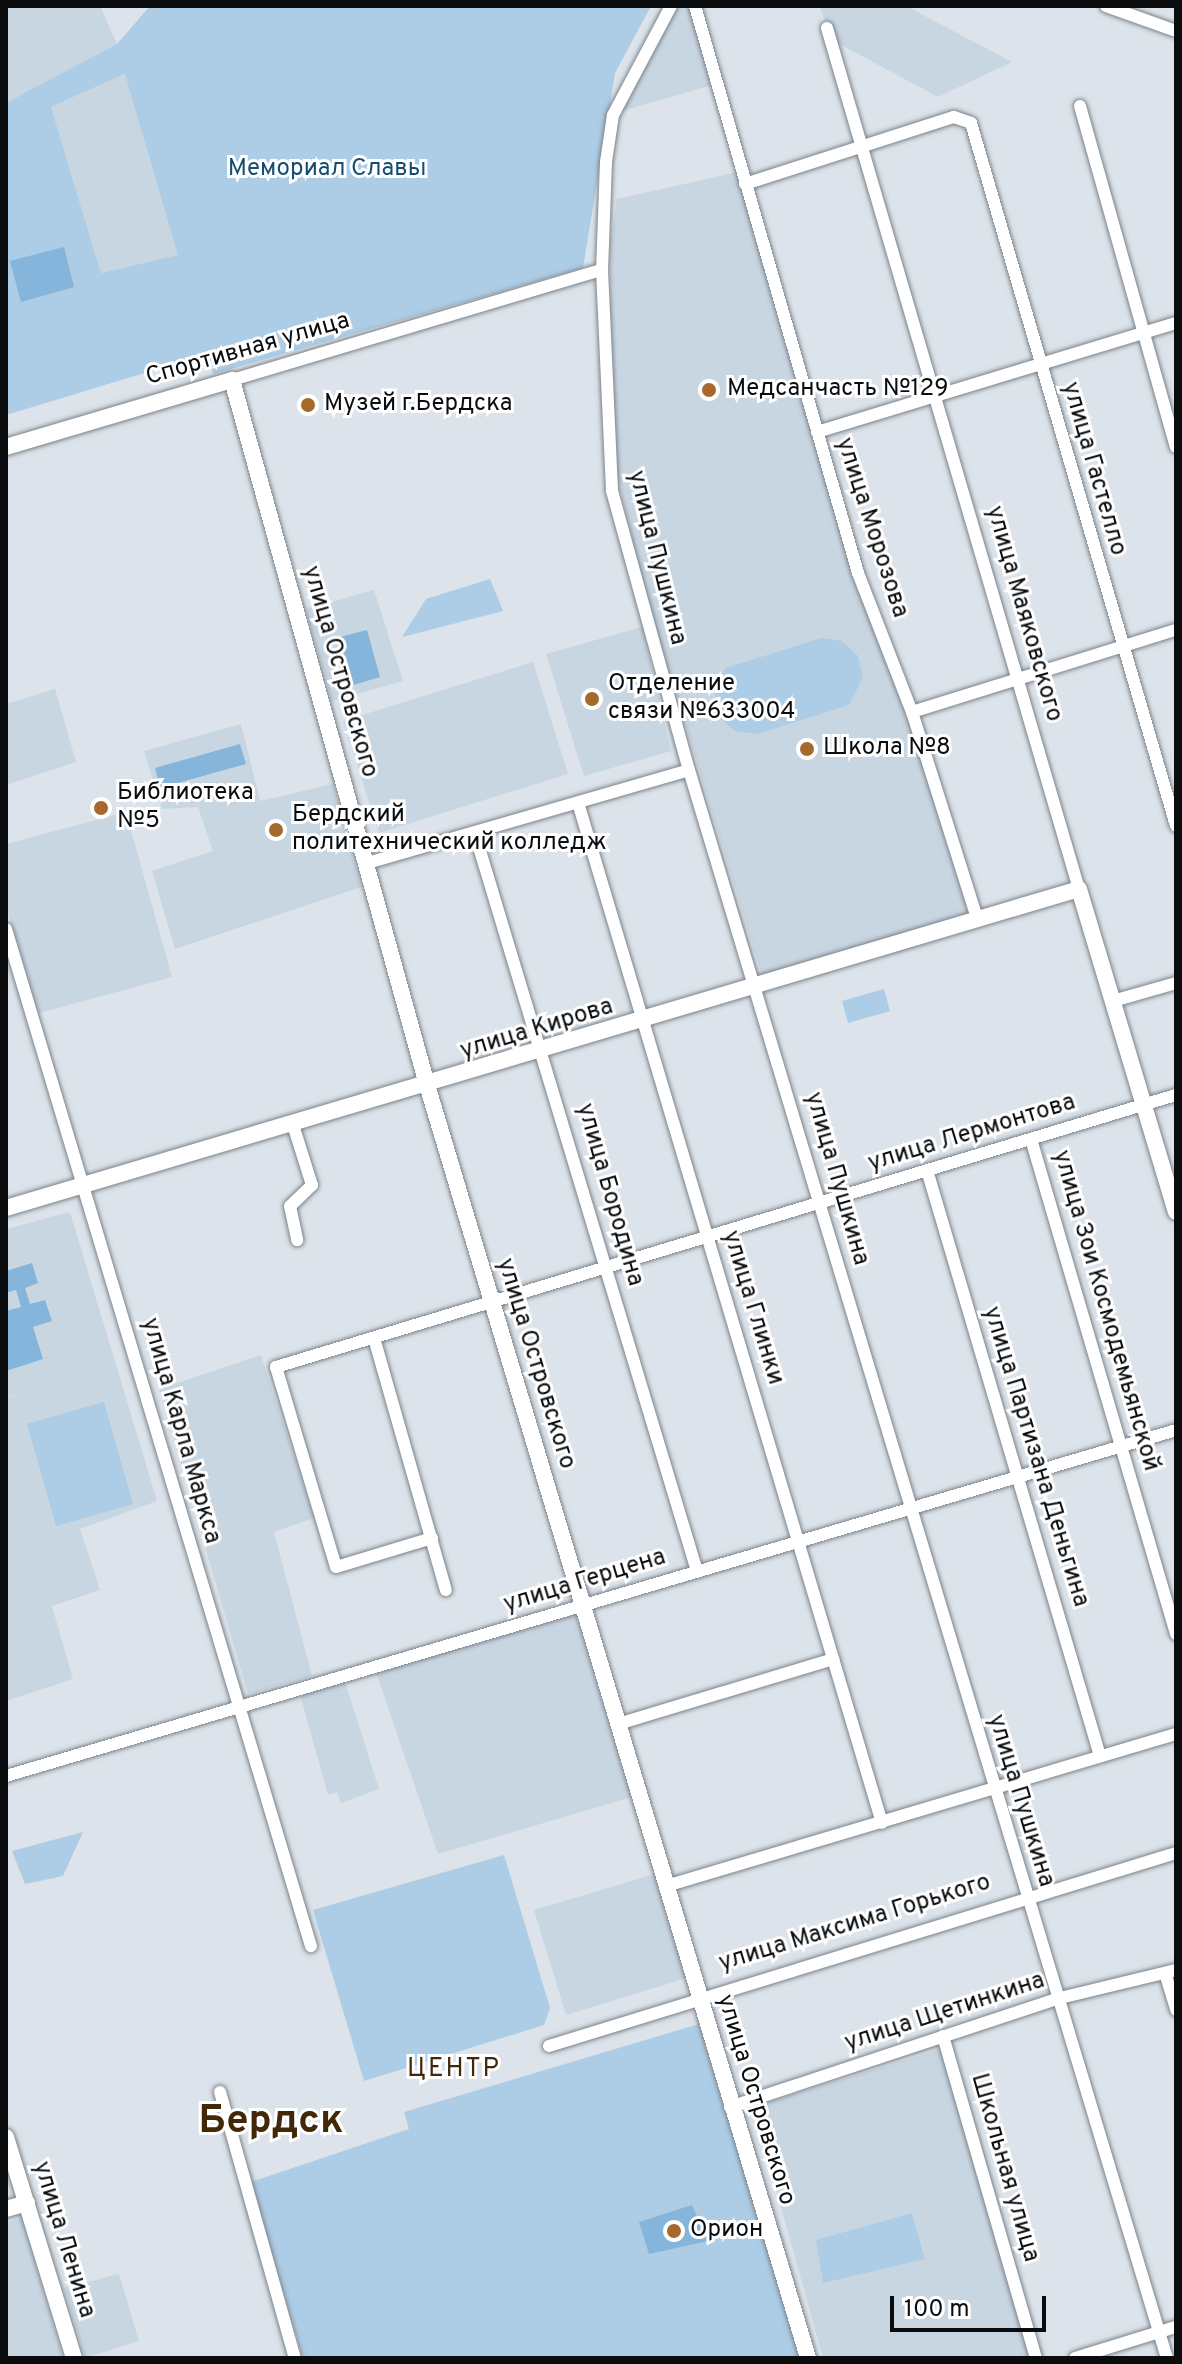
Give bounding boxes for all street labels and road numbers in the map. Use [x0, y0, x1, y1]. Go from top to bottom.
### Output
street label: Спортивная улица [143, 307, 353, 393]
street label: улица Гастелло [1054, 379, 1132, 559]
street label: улица Морозова [828, 434, 914, 622]
street label: улица Пушкина [620, 468, 692, 648]
street label: улица Маяковского [978, 503, 1068, 725]
street label: улица Островского [295, 563, 383, 781]
street label: улица Кирова [457, 993, 617, 1067]
street label: улица Пушкина [798, 1089, 874, 1269]
street label: улица Лермонтова [865, 1089, 1079, 1179]
street label: улица Бородина [569, 1100, 649, 1290]
street label: улица Зои Космодемьянской [1045, 1147, 1165, 1475]
street label: улица Глинки [715, 1227, 789, 1389]
street label: улица Островского [489, 1255, 581, 1473]
street label: улица Партизана Деньгина [976, 1303, 1094, 1611]
street label: улица Карла Маркса [134, 1315, 226, 1547]
street label: улица Герцена [500, 1544, 670, 1620]
street label: улица Пушкина [980, 1711, 1060, 1891]
street label: улица Максима Горького [716, 1869, 994, 1979]
street label: улица Щетинкина [841, 1967, 1049, 2059]
street label: улица Островского [709, 1991, 801, 2209]
street label: Школьная улица [963, 2070, 1045, 2266]
street label: улица Ленина [26, 2158, 100, 2322]

